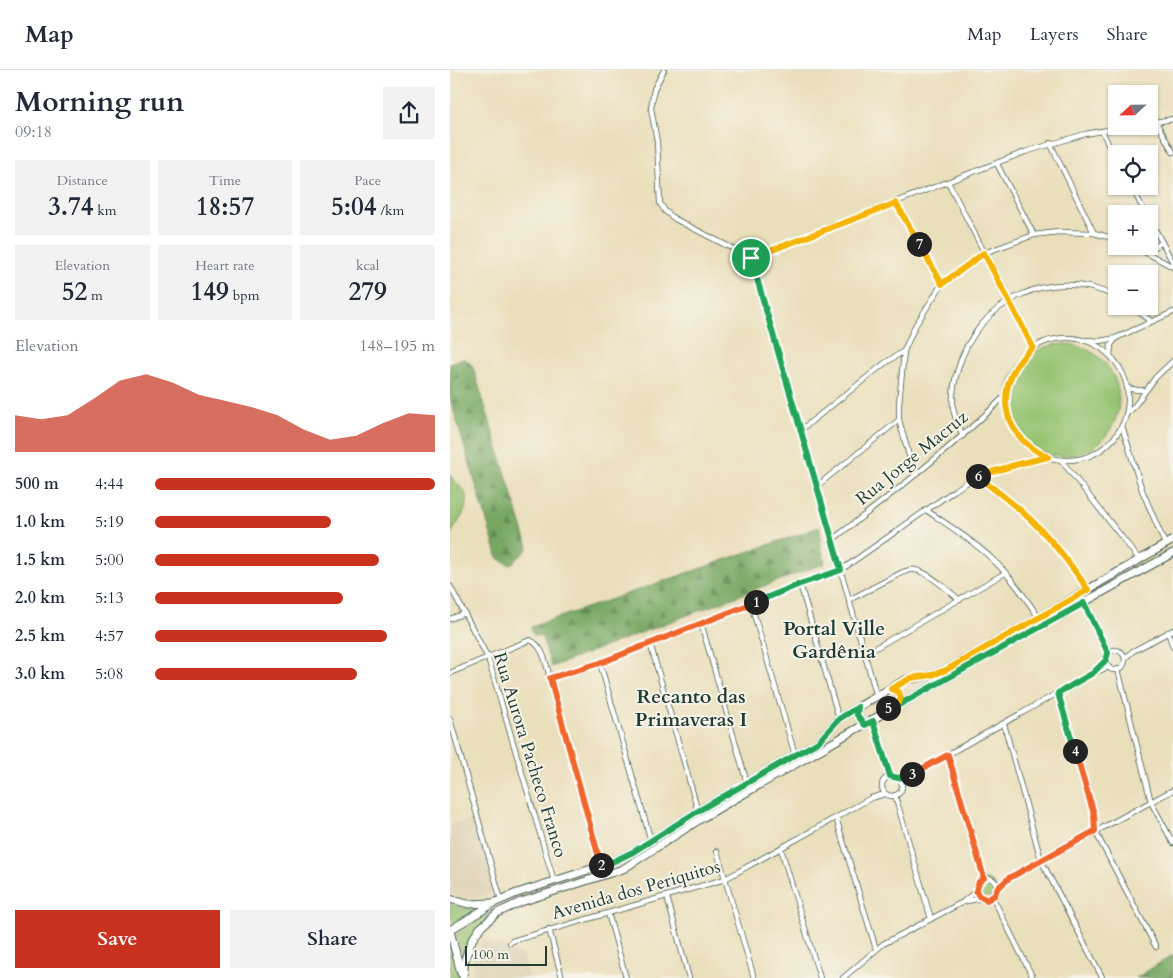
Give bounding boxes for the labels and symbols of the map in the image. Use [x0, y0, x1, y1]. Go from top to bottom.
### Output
north arrow [1108, 85, 1158, 135]
pin: 7 [906, 232, 932, 256]
pin [730, 237, 772, 279]
street label: Rua Jorge Macruz [851, 405, 973, 511]
pin: 6 [966, 464, 990, 488]
pin: 1 [744, 590, 768, 614]
district label: Portal Ville Gardênia [783, 615, 885, 665]
street label: Rua Aurora Pacheco Franco [487, 649, 573, 861]
district label: Recanto das Primaveras I [635, 683, 747, 733]
pin: 5 [876, 696, 900, 720]
pin: 4 [1062, 738, 1088, 764]
pin: 3 [900, 762, 924, 786]
pin: 2 [588, 852, 614, 878]
street label: Avenida dos Periquitos [549, 854, 723, 926]
scale bar [465, 943, 548, 966]

